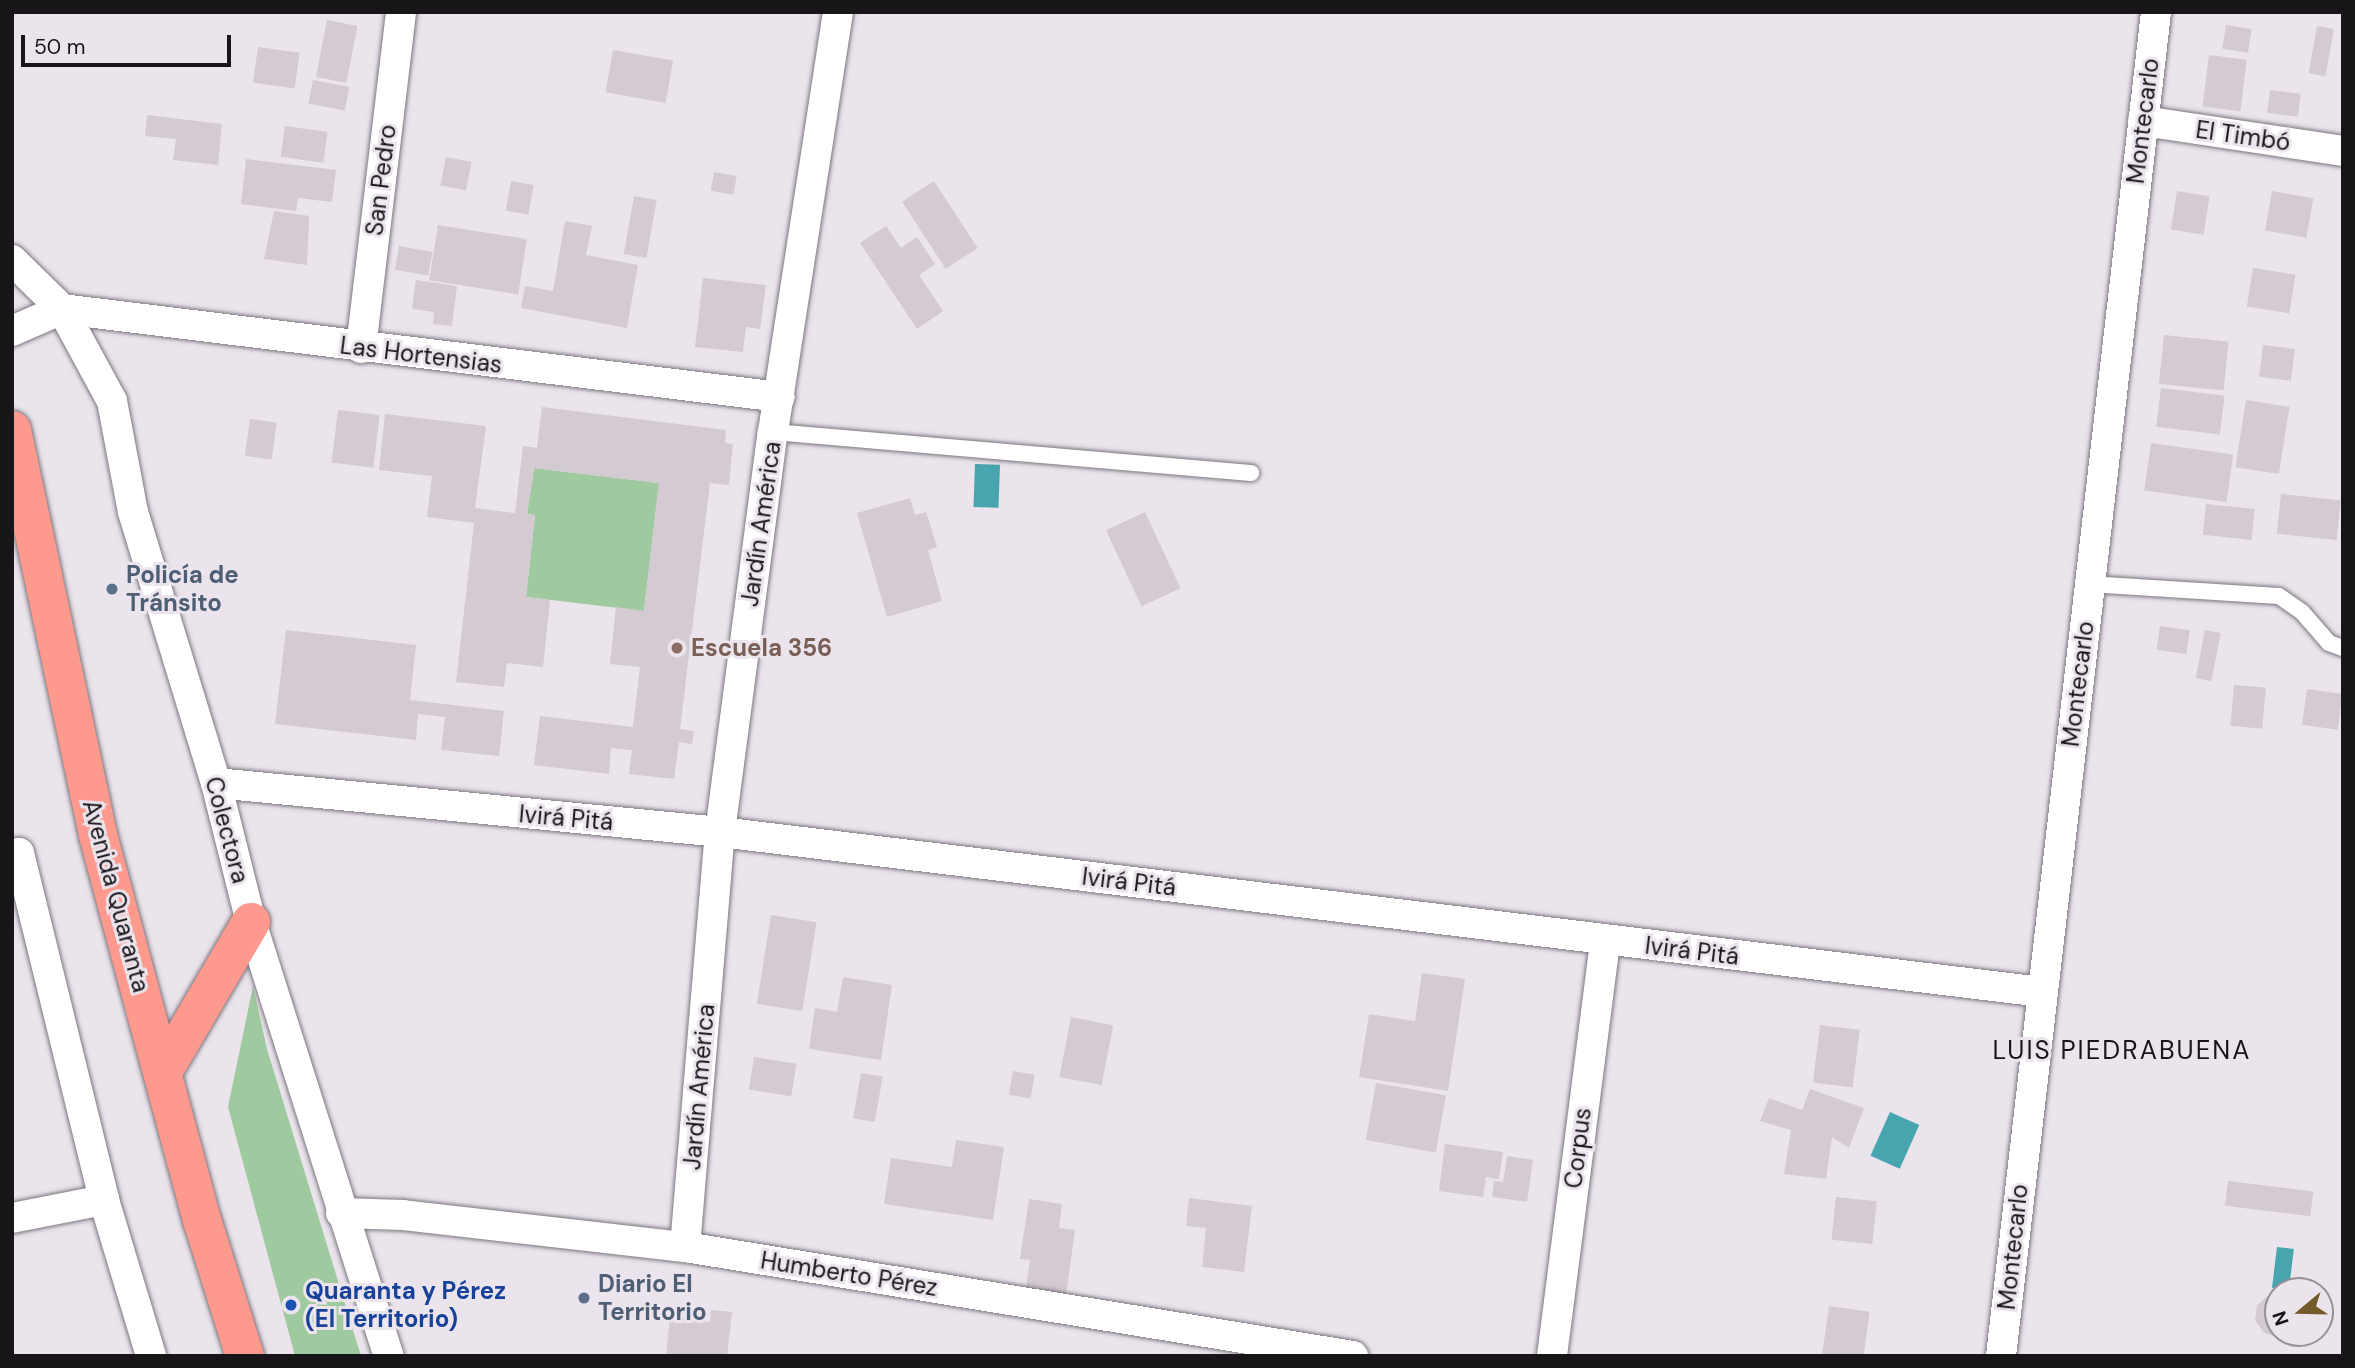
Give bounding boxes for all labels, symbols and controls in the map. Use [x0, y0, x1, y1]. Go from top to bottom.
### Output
scale bar [24, 21, 234, 65]
text: 50 m [34, 33, 85, 61]
street label: Montecarlo [2121, 57, 2165, 185]
street label: El Timbó [2194, 115, 2292, 157]
street label: San Pedro [360, 123, 402, 237]
street label: Las Hortensias [338, 331, 504, 379]
street label: Jardín América [735, 440, 787, 608]
place label: Policía de Tránsito [126, 561, 239, 617]
marker: Policía de Tránsito [104, 581, 120, 597]
street label: Montecarlo [2056, 620, 2100, 748]
place label: Escuela 356 [691, 634, 832, 662]
marker: Escuela 356 [669, 640, 685, 656]
street label: Colectora [199, 774, 255, 886]
street label: Avenida Quaranta [76, 797, 156, 995]
street label: Ivirá Pitá [518, 800, 614, 836]
street label: Ivirá Pitá [1080, 862, 1178, 902]
street label: Ivirá Pitá [1643, 931, 1741, 971]
street label: Jardín América [677, 1003, 721, 1171]
district label: LUIS PIEDRABUENA [1994, 1035, 2250, 1067]
street label: Corpus [1559, 1106, 1597, 1190]
street label: Montecarlo [1992, 1183, 2034, 1311]
street label: Humberto Pérez [759, 1246, 939, 1302]
place label: Diario El Territorio [598, 1270, 707, 1326]
place label: Quaranta y Pérez (El Territorio) [305, 1277, 506, 1333]
north arrow [2264, 1277, 2334, 1347]
marker: Diario El Territorio [576, 1290, 592, 1306]
marker: Quaranta y Pérez (El Territorio) [283, 1297, 299, 1313]
text: N [2266, 1308, 2295, 1329]

